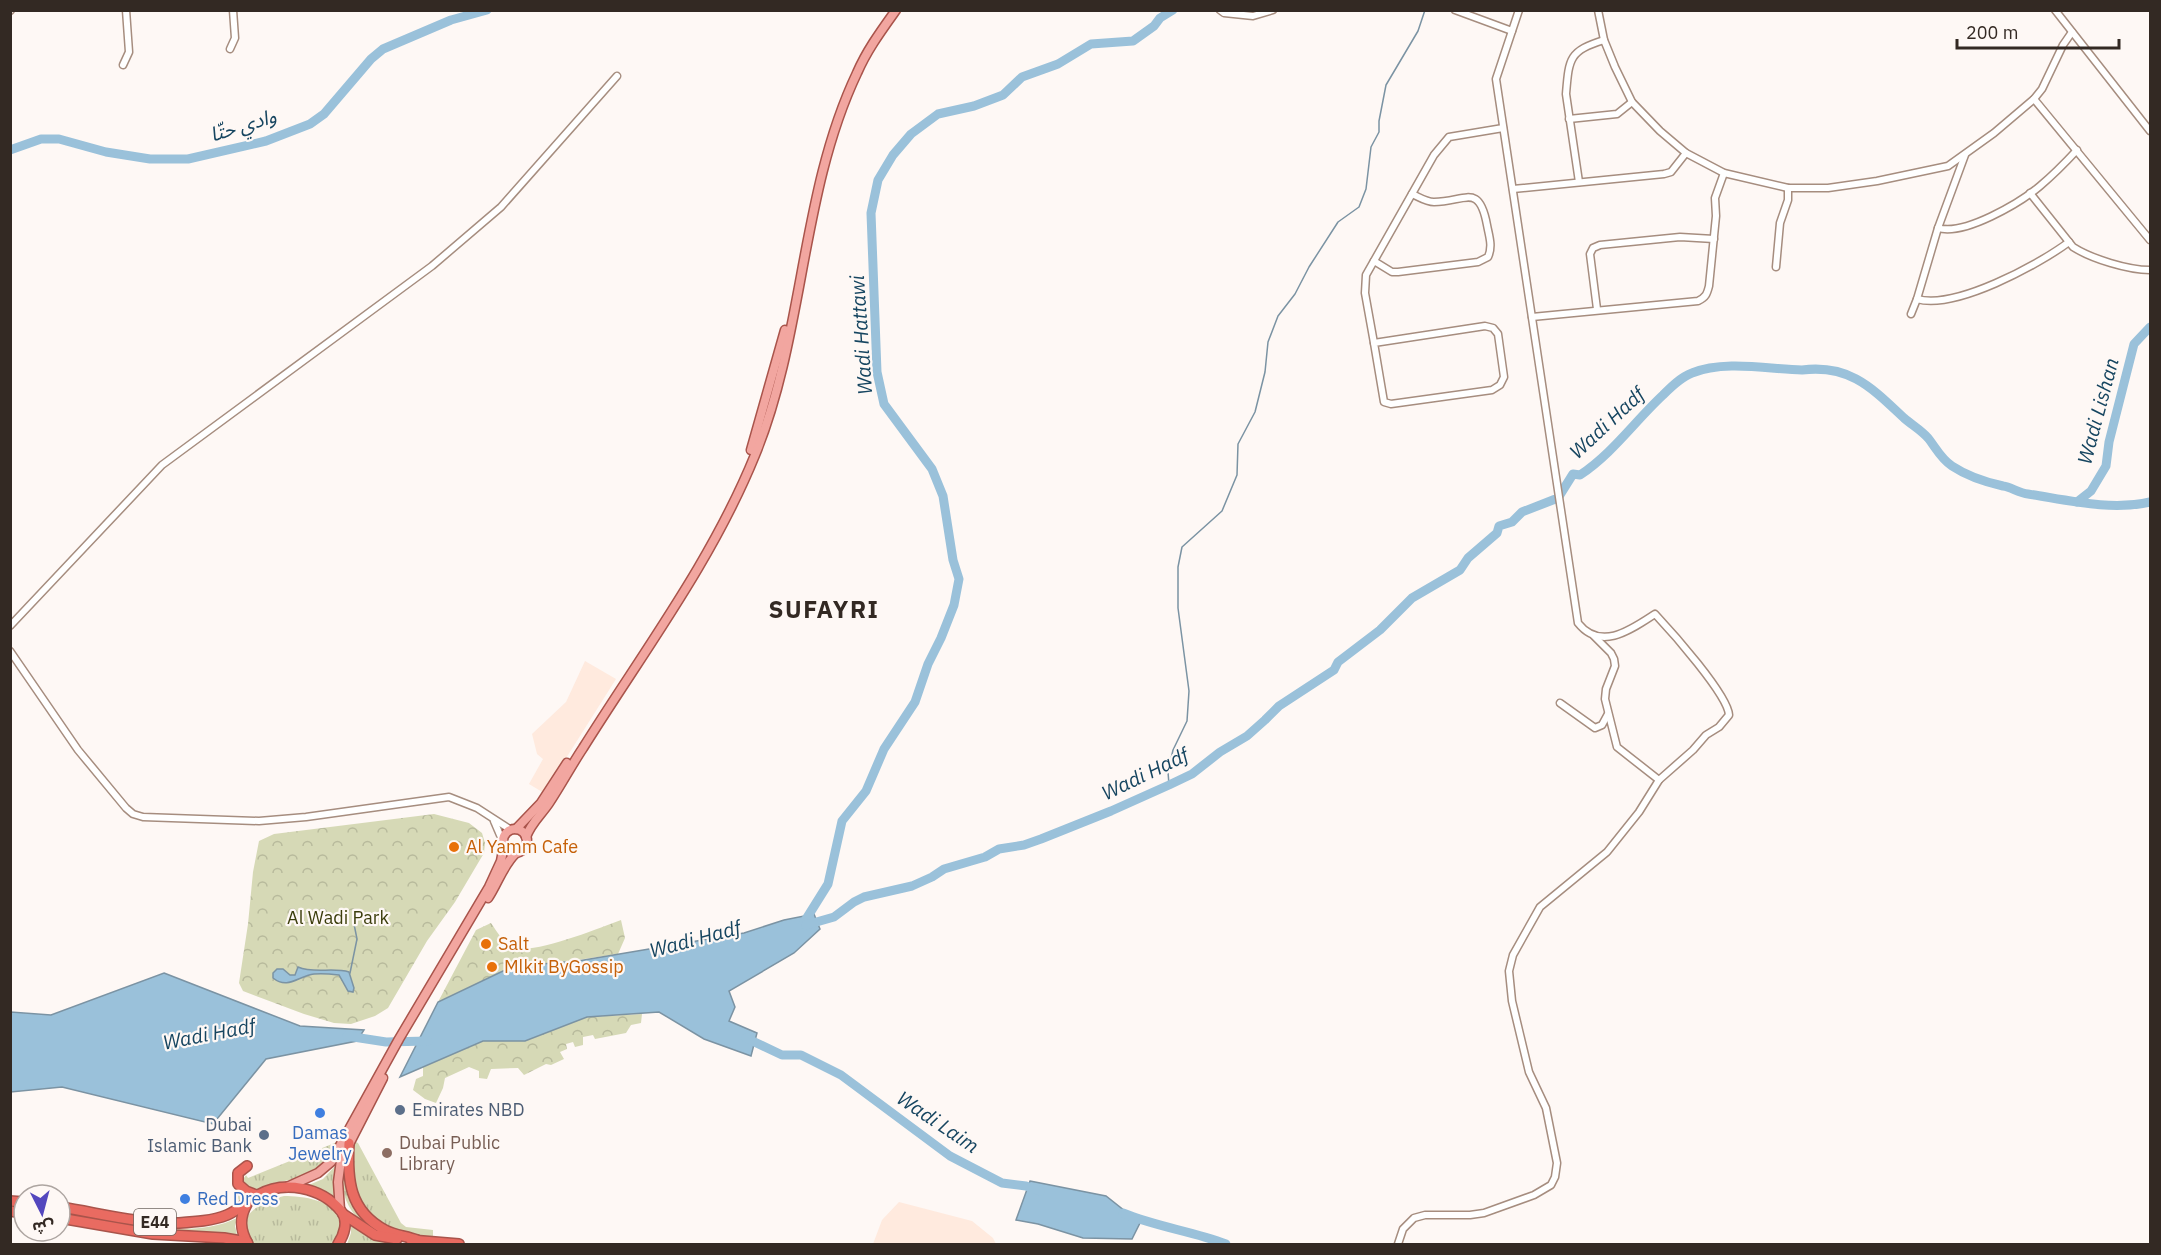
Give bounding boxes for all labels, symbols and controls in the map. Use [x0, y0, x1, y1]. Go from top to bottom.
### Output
scale bar [1957, 12, 2119, 50]
text: 200 m [1966, 21, 2018, 44]
water label: وادي حتّا [206, 102, 280, 150]
water label: Wadi Hattawi [843, 274, 878, 396]
water label: Wadi Lishan [2070, 355, 2125, 467]
water label: Wadi Hadf [1563, 380, 1651, 464]
district label: SUFAYRI [769, 593, 879, 625]
water label: Wadi Hadf [1097, 740, 1194, 806]
place label: Al Yamm Cafe [466, 835, 578, 858]
marker: Al Yamm Cafe [447, 840, 461, 854]
park label: Al Wadi Park [287, 906, 389, 929]
water label: Wadi Hadf [646, 913, 745, 964]
place label: Salt [498, 932, 529, 955]
marker: Salt [479, 937, 493, 951]
place label: Mlkit ByGossip [504, 955, 624, 978]
marker: Mlkit ByGossip [485, 960, 499, 974]
water label: Wadi Hadf [160, 1011, 259, 1056]
water label: Wadi Laim [892, 1084, 985, 1159]
place label: Emirates NBD [412, 1098, 525, 1121]
marker: Emirates NBD [393, 1103, 407, 1117]
marker: Damas Jewelry [313, 1106, 327, 1120]
place label: Dubai Islamic Bank [147, 1113, 253, 1157]
place label: Damas Jewelry [288, 1121, 352, 1165]
marker: Dubai Islamic Bank [257, 1128, 271, 1142]
place label: Dubai Public Library [399, 1131, 500, 1175]
marker: Dubai Public Library [380, 1146, 394, 1160]
north arrow [12, 1183, 72, 1243]
place label: Red Dress [197, 1187, 279, 1210]
marker: Red Dress [178, 1192, 192, 1206]
road number: E44 [134, 1209, 176, 1235]
text: ش [32, 1217, 56, 1239]

